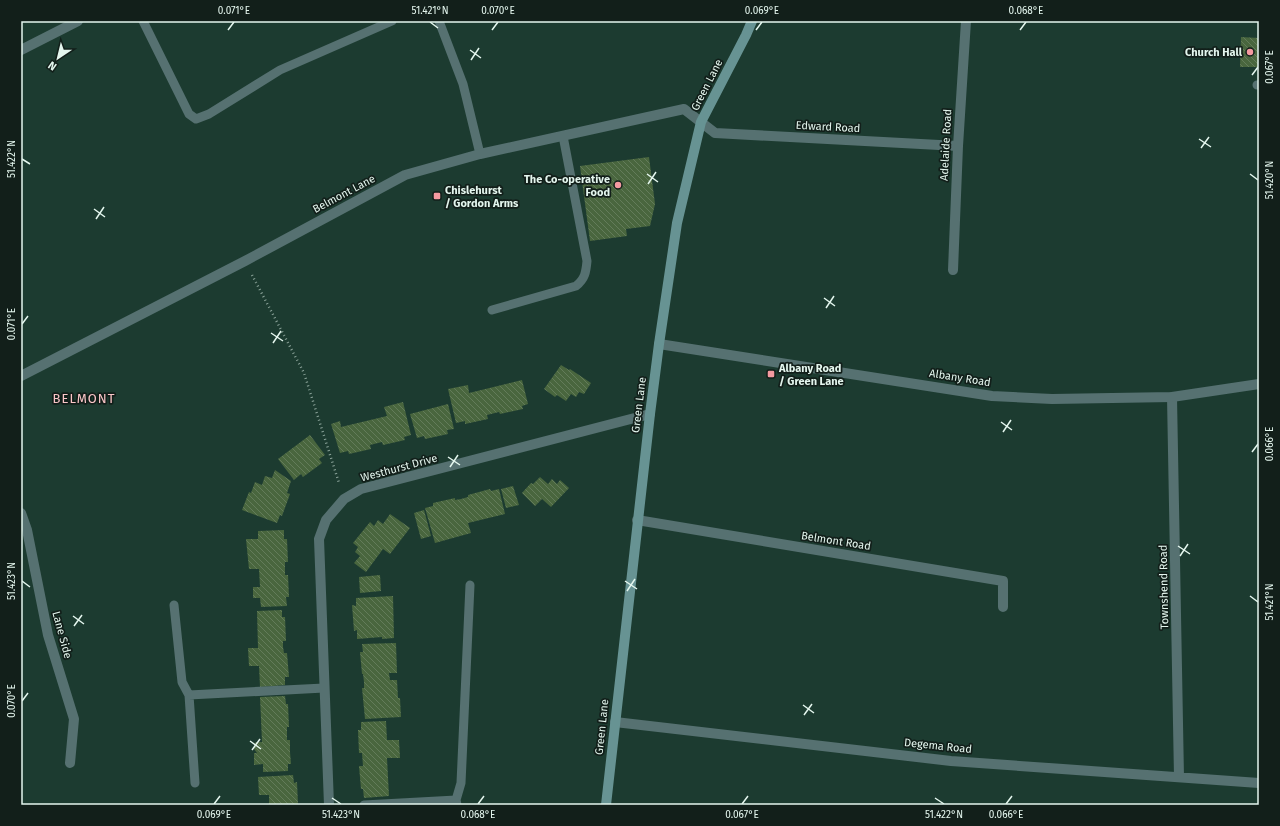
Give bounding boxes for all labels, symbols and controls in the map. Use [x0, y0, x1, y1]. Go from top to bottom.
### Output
text: 0.071°E [218, 5, 250, 17]
text: 51.421°N [411, 5, 449, 17]
text: 0.070°E [481, 5, 515, 17]
text: 0.069°E [745, 5, 779, 17]
text: 0.068°E [1009, 5, 1043, 17]
north arrow [38, 38, 78, 78]
place label: Church Hall [1185, 46, 1243, 59]
marker: Church Hall [1245, 47, 1255, 57]
text: 0.067°E [1264, 50, 1276, 84]
street label: Green Lane [688, 57, 726, 113]
text: N [46, 58, 59, 73]
street label: Adelaide Road [938, 109, 954, 181]
street label: Edward Road [795, 119, 861, 135]
text: 51.422°N [6, 140, 18, 178]
text: 51.420°N [1264, 161, 1276, 199]
street label: Belmont Lane [311, 172, 377, 216]
place label: The Co-operative Food [524, 173, 610, 199]
marker: The Co-operative Food [613, 180, 623, 190]
place label: Chislehurst / Gordon Arms [445, 184, 519, 210]
marker: Chislehurst / Gordon Arms [432, 191, 442, 201]
text: 0.071°E [6, 308, 18, 340]
place label: Albany Road / Green Lane [778, 362, 844, 388]
street label: Albany Road [928, 367, 992, 389]
marker: Albany Road / Green Lane [766, 369, 776, 379]
street label: Green Lane [629, 376, 649, 434]
district label: BELMONT [53, 391, 115, 406]
text: 0.066°E [1264, 427, 1276, 461]
street label: Westhurst Drive [359, 452, 439, 484]
street label: Belmont Road [800, 529, 872, 553]
street label: Townshend Road [1157, 545, 1171, 629]
text: 51.423°N [6, 562, 18, 600]
text: 51.421°N [1264, 583, 1276, 621]
street label: Lane Side [49, 610, 75, 660]
text: 0.070°E [6, 684, 18, 718]
street label: Green Lane [593, 698, 611, 756]
street label: Degema Road [903, 736, 973, 756]
text: 0.069°E [197, 809, 231, 821]
text: 51.423°N [322, 809, 360, 821]
text: 0.068°E [461, 809, 495, 821]
text: 0.067°E [725, 809, 759, 821]
text: 51.422°N [925, 809, 963, 821]
text: 0.066°E [989, 809, 1023, 821]

